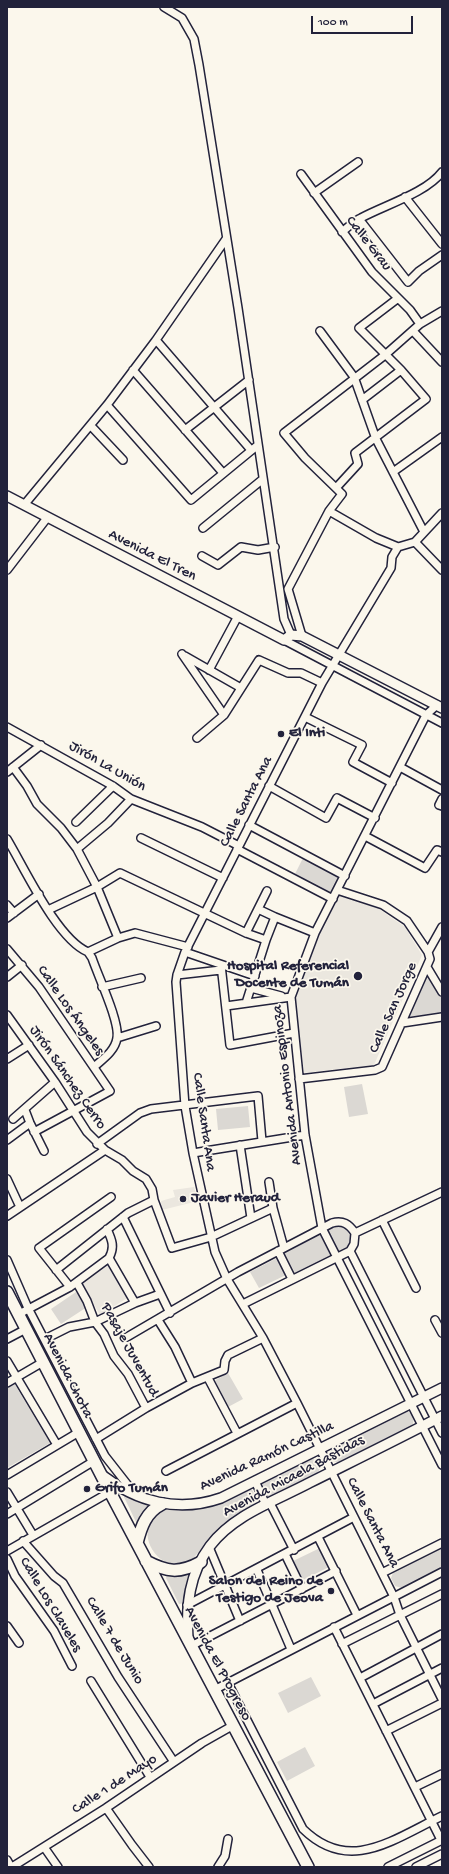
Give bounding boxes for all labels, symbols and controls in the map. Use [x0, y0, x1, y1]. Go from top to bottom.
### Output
scale bar [313, 8, 415, 34]
text: 100 m [318, 16, 348, 30]
street label: Calle Grau [341, 213, 395, 275]
street label: Avenida El Tren [105, 526, 199, 586]
place label: El Inti [289, 725, 325, 743]
marker: El Inti [276, 729, 286, 739]
street label: Jirón La Unión [65, 738, 149, 796]
street label: Calle Santa Ana [216, 754, 278, 850]
place label: Hospital Referencial Docente de Tumán [227, 958, 349, 993]
street label: Calle San Jorge [366, 960, 422, 1056]
street label: Calle Los Ángeles [32, 963, 108, 1059]
marker: Hospital Referencial Docente de Tumán [352, 970, 364, 982]
street label: Avenida Antonio Espinoza [269, 1004, 307, 1166]
street label: Jirón Sánchez Cerro [24, 1023, 110, 1133]
street label: Calle Santa Ana [187, 1072, 219, 1172]
place label: Javier Heraud [191, 1190, 280, 1208]
marker: Javier Heraud [178, 1194, 188, 1204]
street label: Pasaje Juventud [96, 1300, 162, 1400]
street label: Avenida Chota [38, 1331, 96, 1421]
street label: Avenida Ramón Castilla [197, 1418, 337, 1496]
street label: Avenida Micaela Bastidas [220, 1432, 368, 1522]
street label: Calle Santa Ana [341, 1475, 403, 1571]
place label: Grifo Tumán [95, 1480, 168, 1498]
marker: Grifo Tumán [82, 1484, 92, 1494]
street label: Calle Los Claveles [15, 1554, 85, 1656]
place label: Salon del Reino de Testigo de Jeova [209, 1573, 323, 1608]
marker: Salon del Reino de Testigo de Jeova [326, 1586, 336, 1596]
street label: Calle 7 de Junio [81, 1594, 147, 1688]
street label: Avenida El Progreso [179, 1604, 255, 1724]
street label: Calle 1 de Mayo [69, 1751, 161, 1819]

